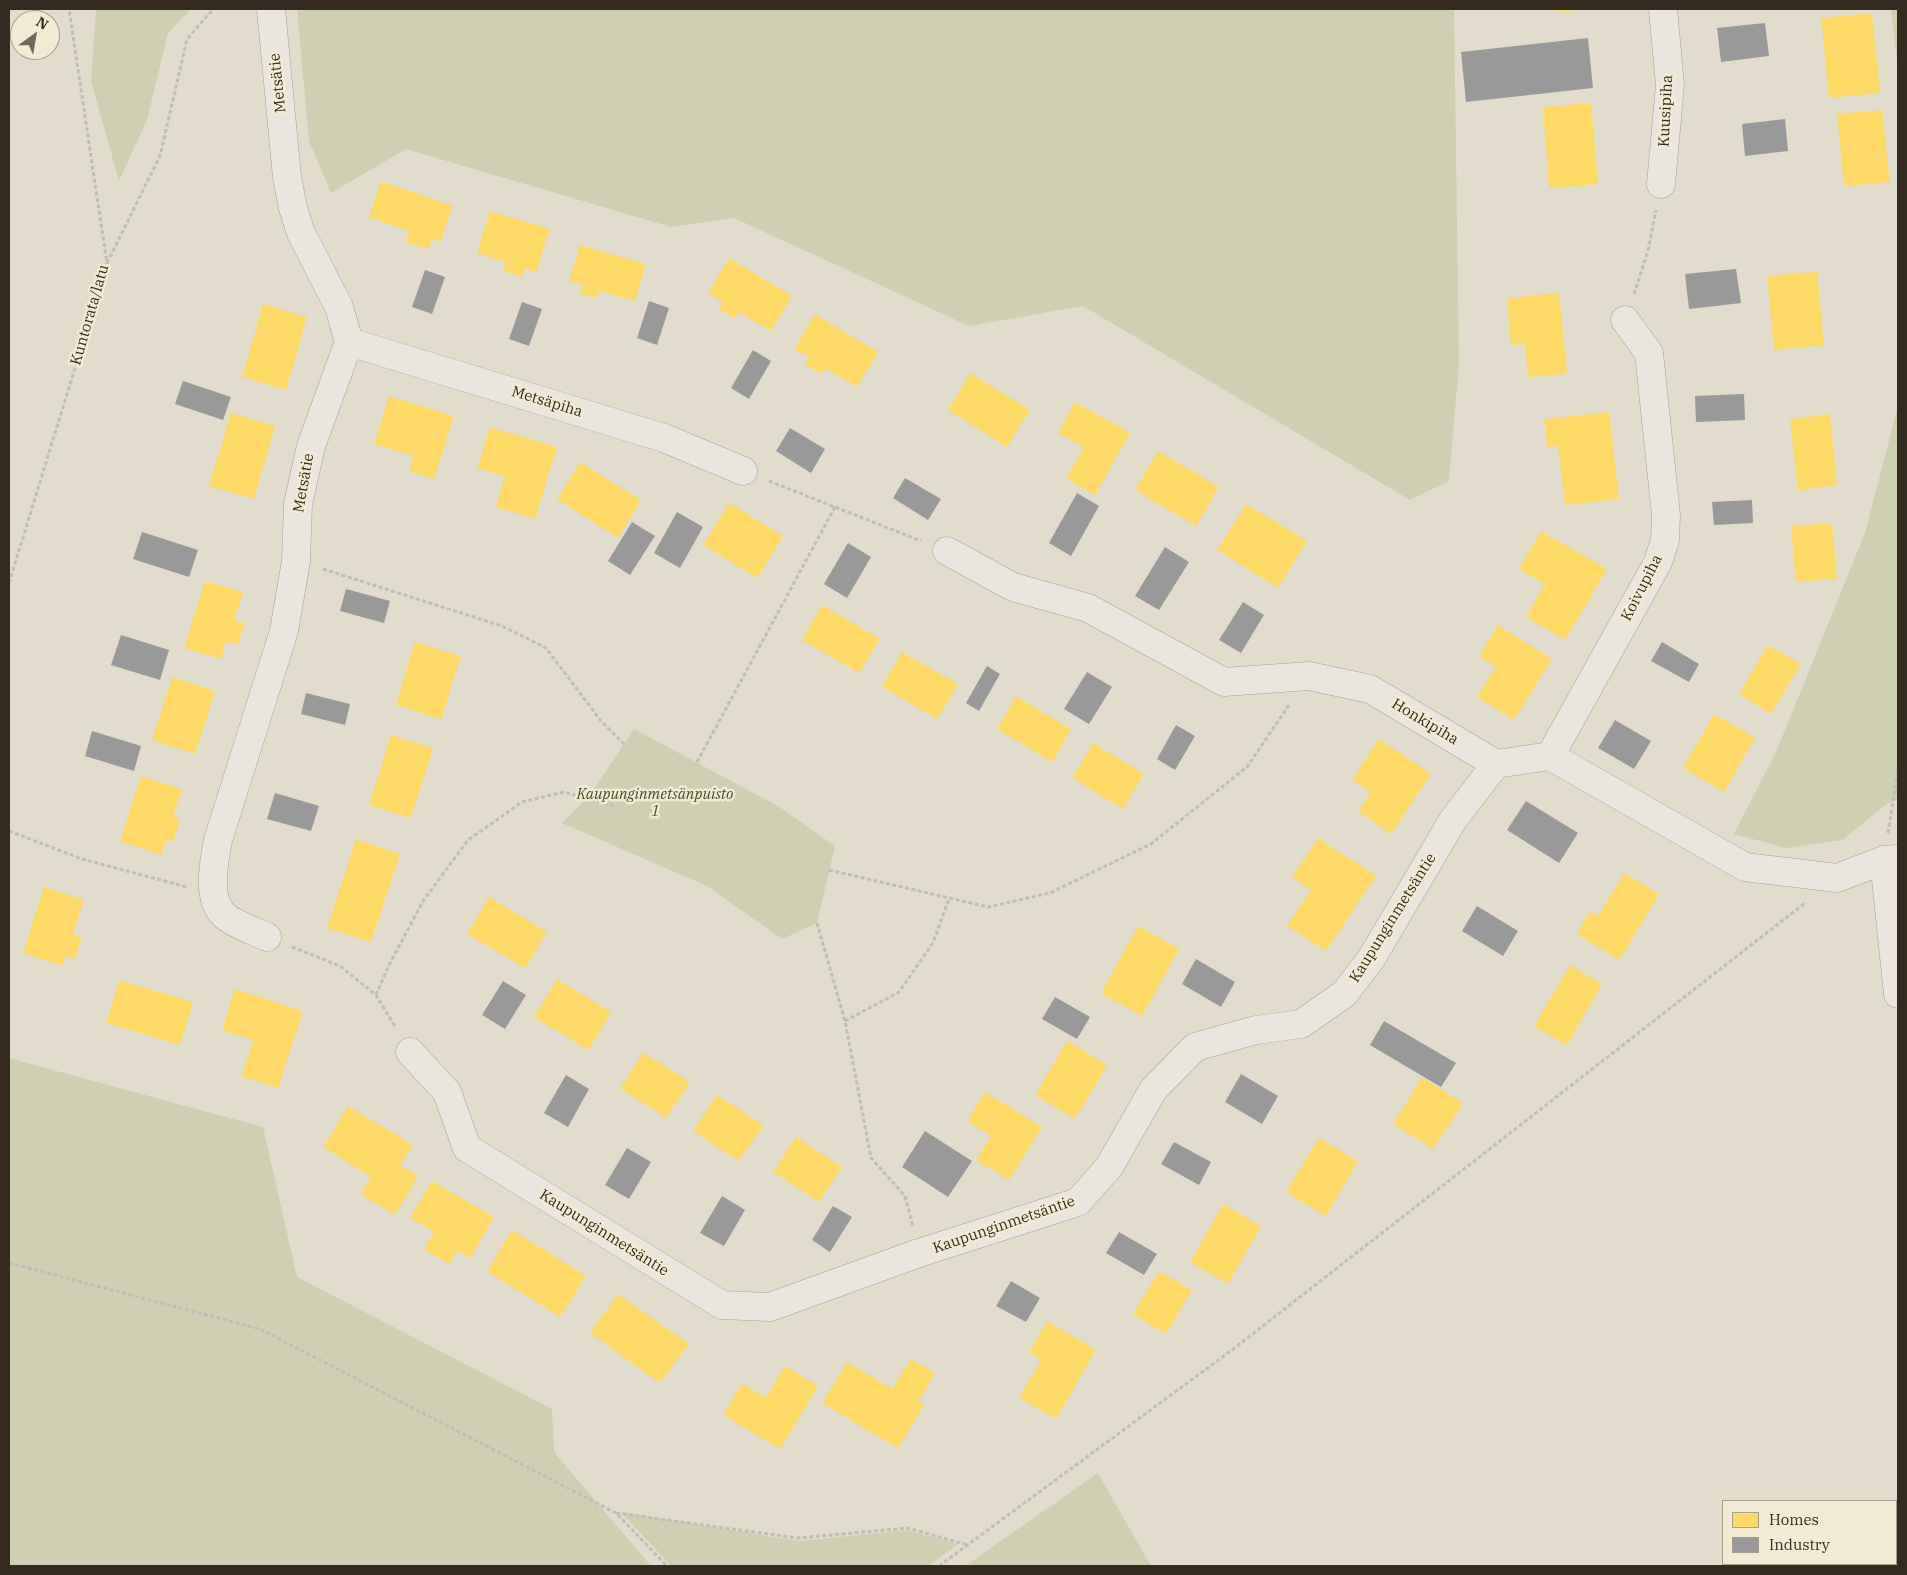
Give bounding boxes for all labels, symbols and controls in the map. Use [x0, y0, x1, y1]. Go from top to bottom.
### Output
north arrow [10, 10, 60, 60]
text: N [33, 13, 52, 34]
street label: Metsätie [266, 52, 290, 114]
street label: Kuusipiha [1655, 74, 1677, 148]
street label: Kuntorata/latu [67, 263, 113, 367]
street label: Metsäpiha [509, 383, 585, 421]
street label: Metsätie [290, 452, 318, 514]
street label: Koivupiha [1618, 552, 1666, 624]
street label: Honkipiha [1388, 695, 1462, 749]
park label: Kaupunginmetsänpuisto 1 [576, 786, 734, 821]
street label: Kaupunginmetsäntie [1346, 850, 1440, 986]
street label: Kaupunginmetsäntie [536, 1186, 672, 1280]
street label: Kaupunginmetsäntie [931, 1192, 1077, 1258]
legend [1722, 1500, 1897, 1565]
text: Homes [1769, 1510, 1819, 1529]
text: Industry [1769, 1535, 1830, 1554]

